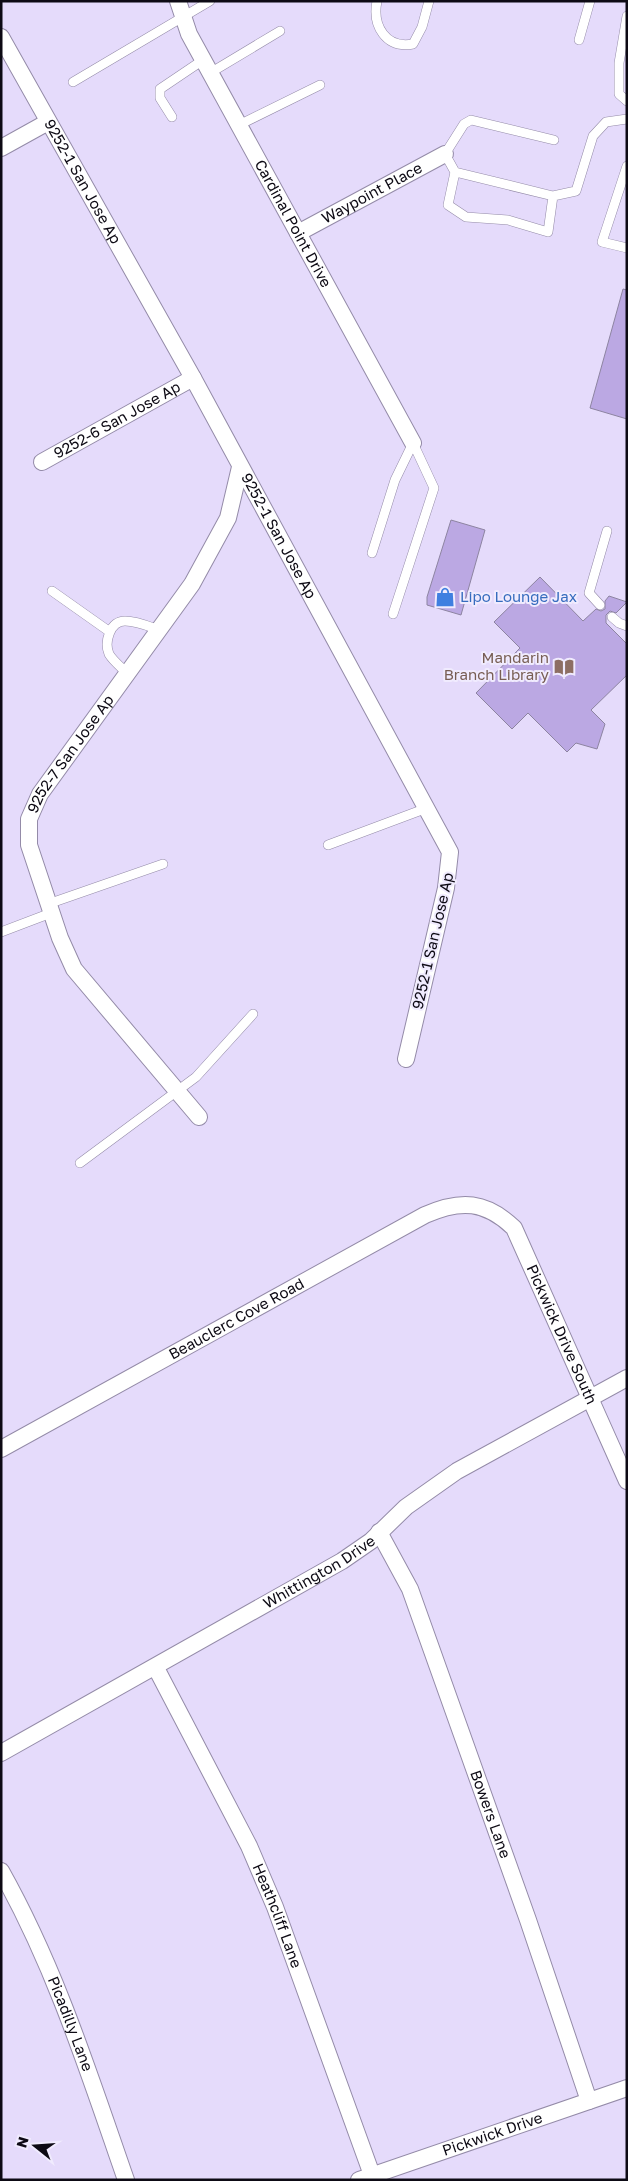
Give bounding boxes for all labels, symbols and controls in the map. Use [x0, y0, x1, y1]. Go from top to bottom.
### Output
street label: 9252-1 San Jose Ap [41, 116, 126, 247]
street label: Cardinal Point Drive [252, 156, 336, 290]
street label: Waypoint Place [318, 158, 425, 227]
street label: 9252-6 San Jose Ap [50, 377, 183, 462]
street label: 9252-1 San Jose Ap [238, 470, 321, 601]
shop icon: Lipo Lounge Jax [434, 586, 456, 608]
place label: Lipo Lounge Jax [460, 587, 577, 605]
place label: Mandarin Branch Library [444, 648, 550, 683]
library icon: Mandarin Branch Library [553, 656, 575, 678]
street label: 9252-7 San Jose Ap [23, 691, 117, 816]
street label: 9252-1 San Jose Ap [408, 871, 457, 1011]
street label: Pickwick Drive South [523, 1261, 602, 1407]
street label: Beauclerc Cove Road [165, 1274, 307, 1363]
street label: Whittington Drive [260, 1531, 378, 1612]
street label: Bowers Lane [467, 1767, 515, 1861]
street label: Heathcliff Lane [249, 1860, 306, 1970]
street label: Picadilly Lane [45, 1973, 98, 2074]
street label: Pickwick Drive [440, 2108, 545, 2159]
north arrow [10, 2121, 60, 2171]
text: N [12, 2134, 32, 2150]

